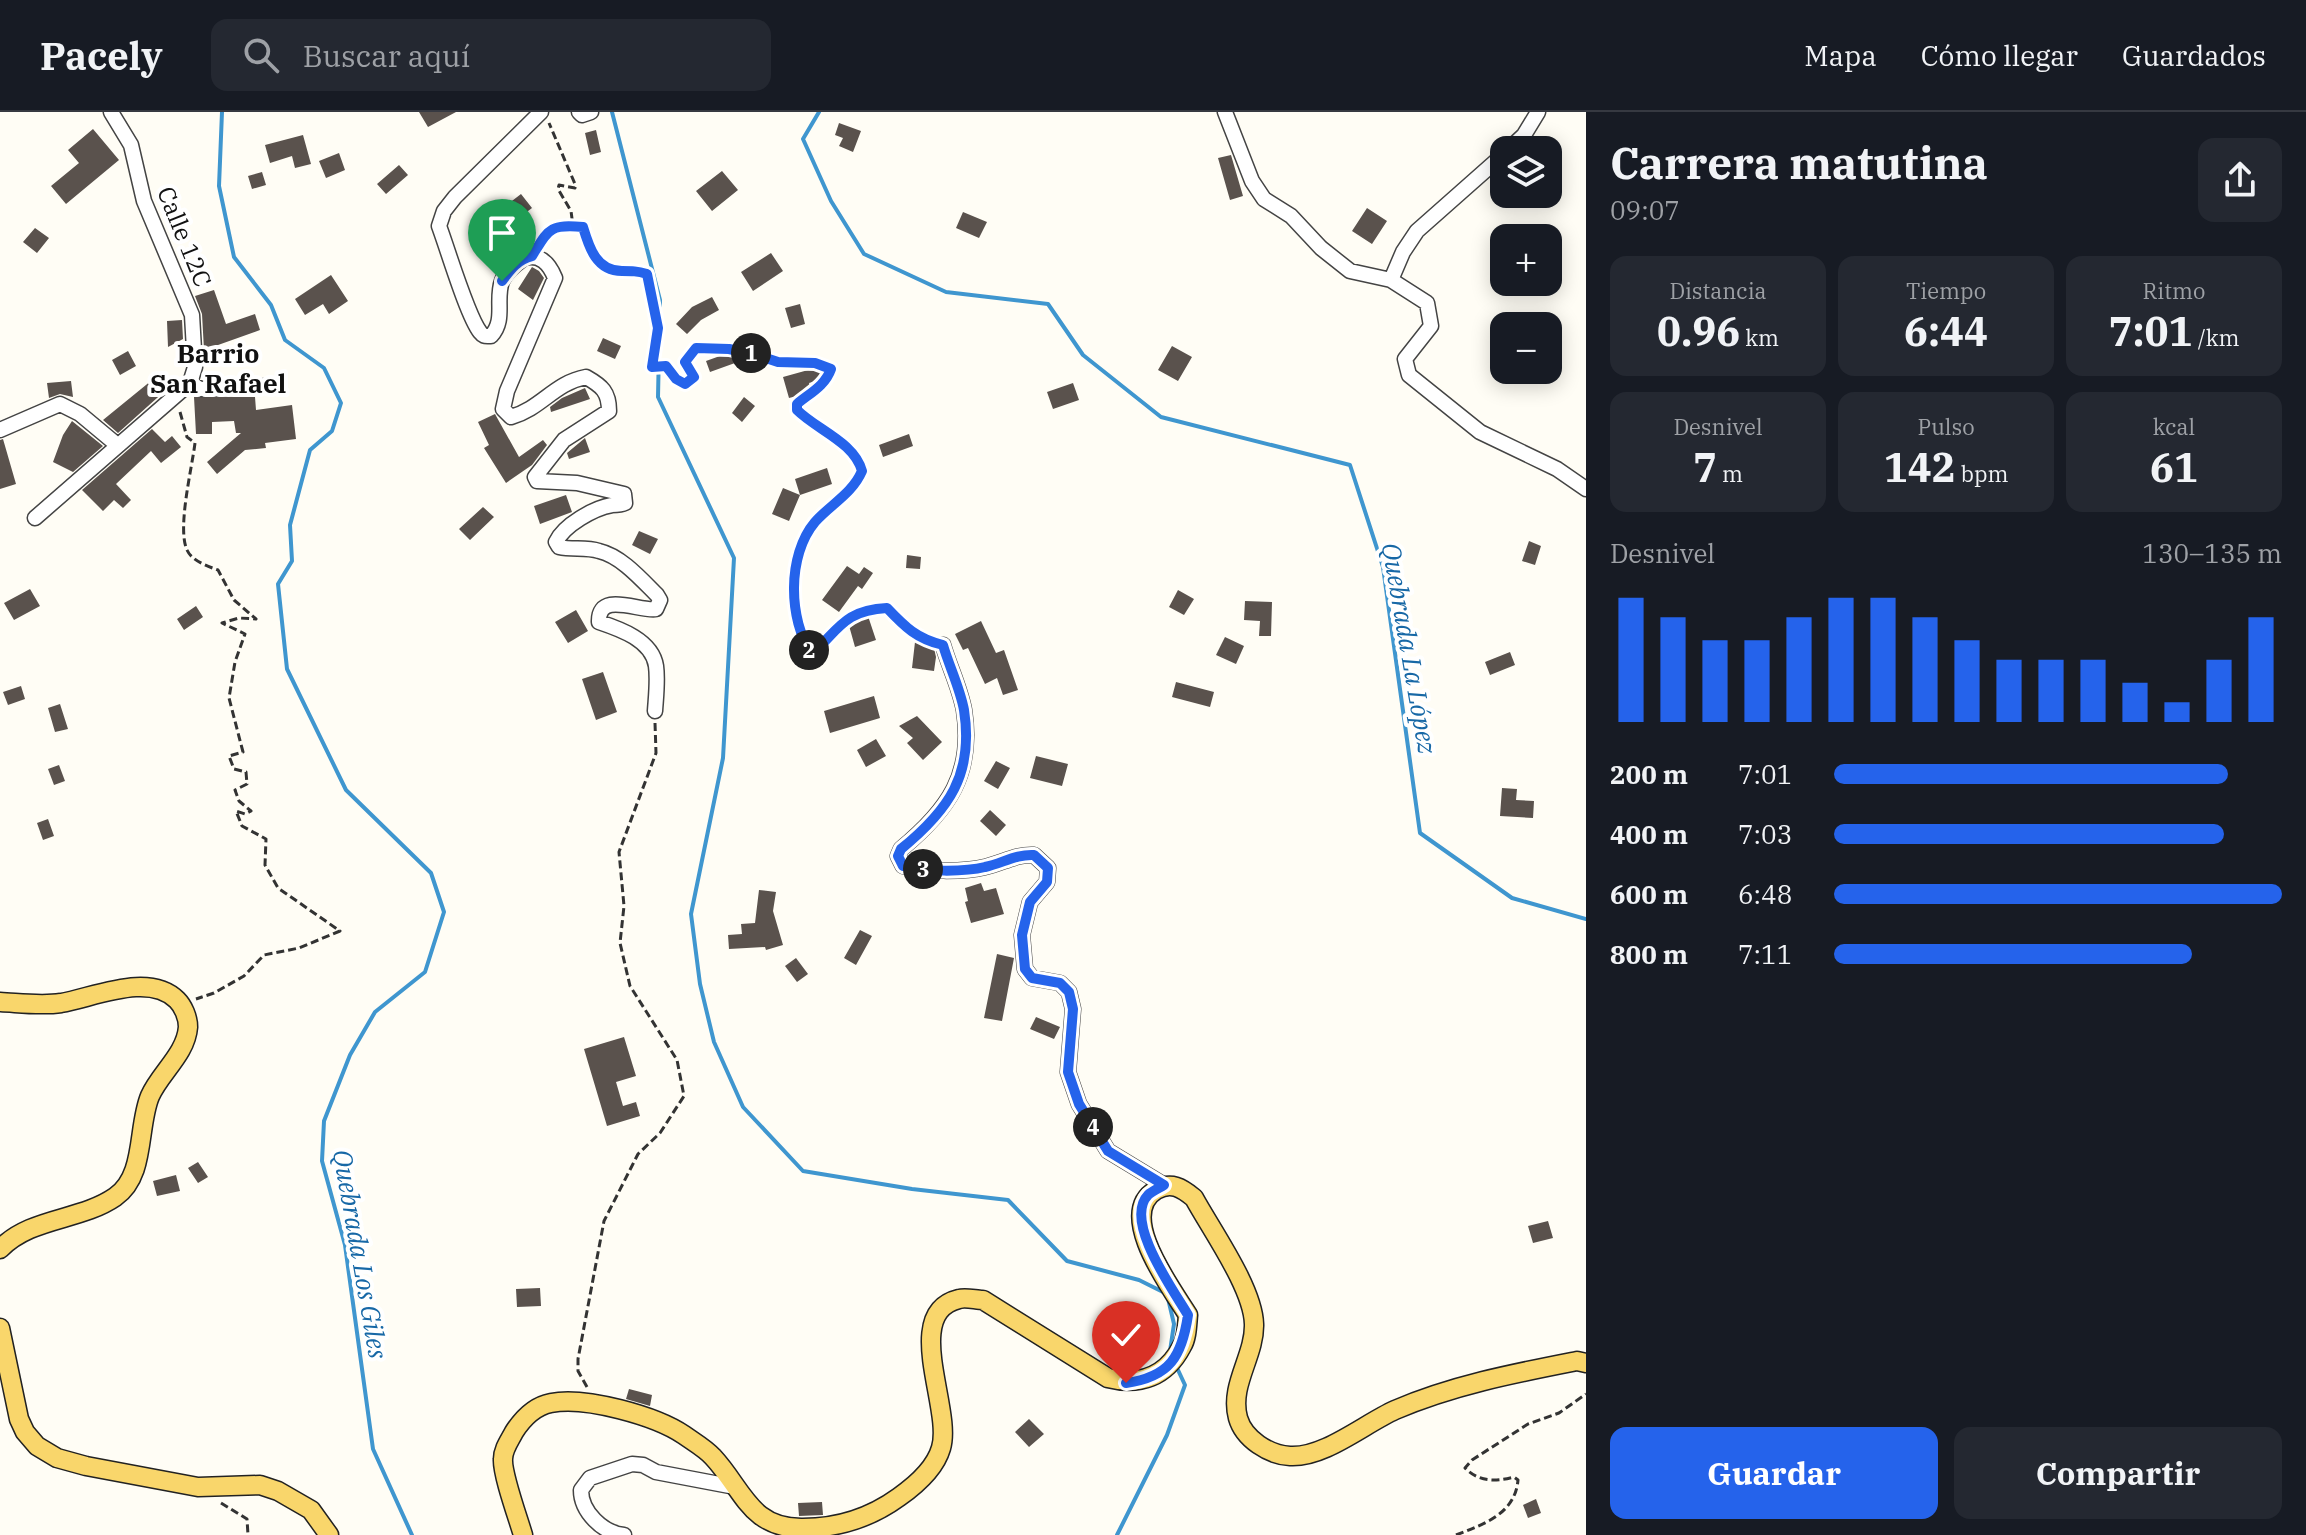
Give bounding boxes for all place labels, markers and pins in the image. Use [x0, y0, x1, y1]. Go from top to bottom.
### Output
pin [468, 199, 536, 281]
pin: 1 [731, 333, 771, 373]
pin: 2 [789, 630, 829, 670]
pin: 3 [903, 849, 943, 889]
pin: 4 [1073, 1107, 1113, 1147]
pin [1092, 1301, 1160, 1383]

